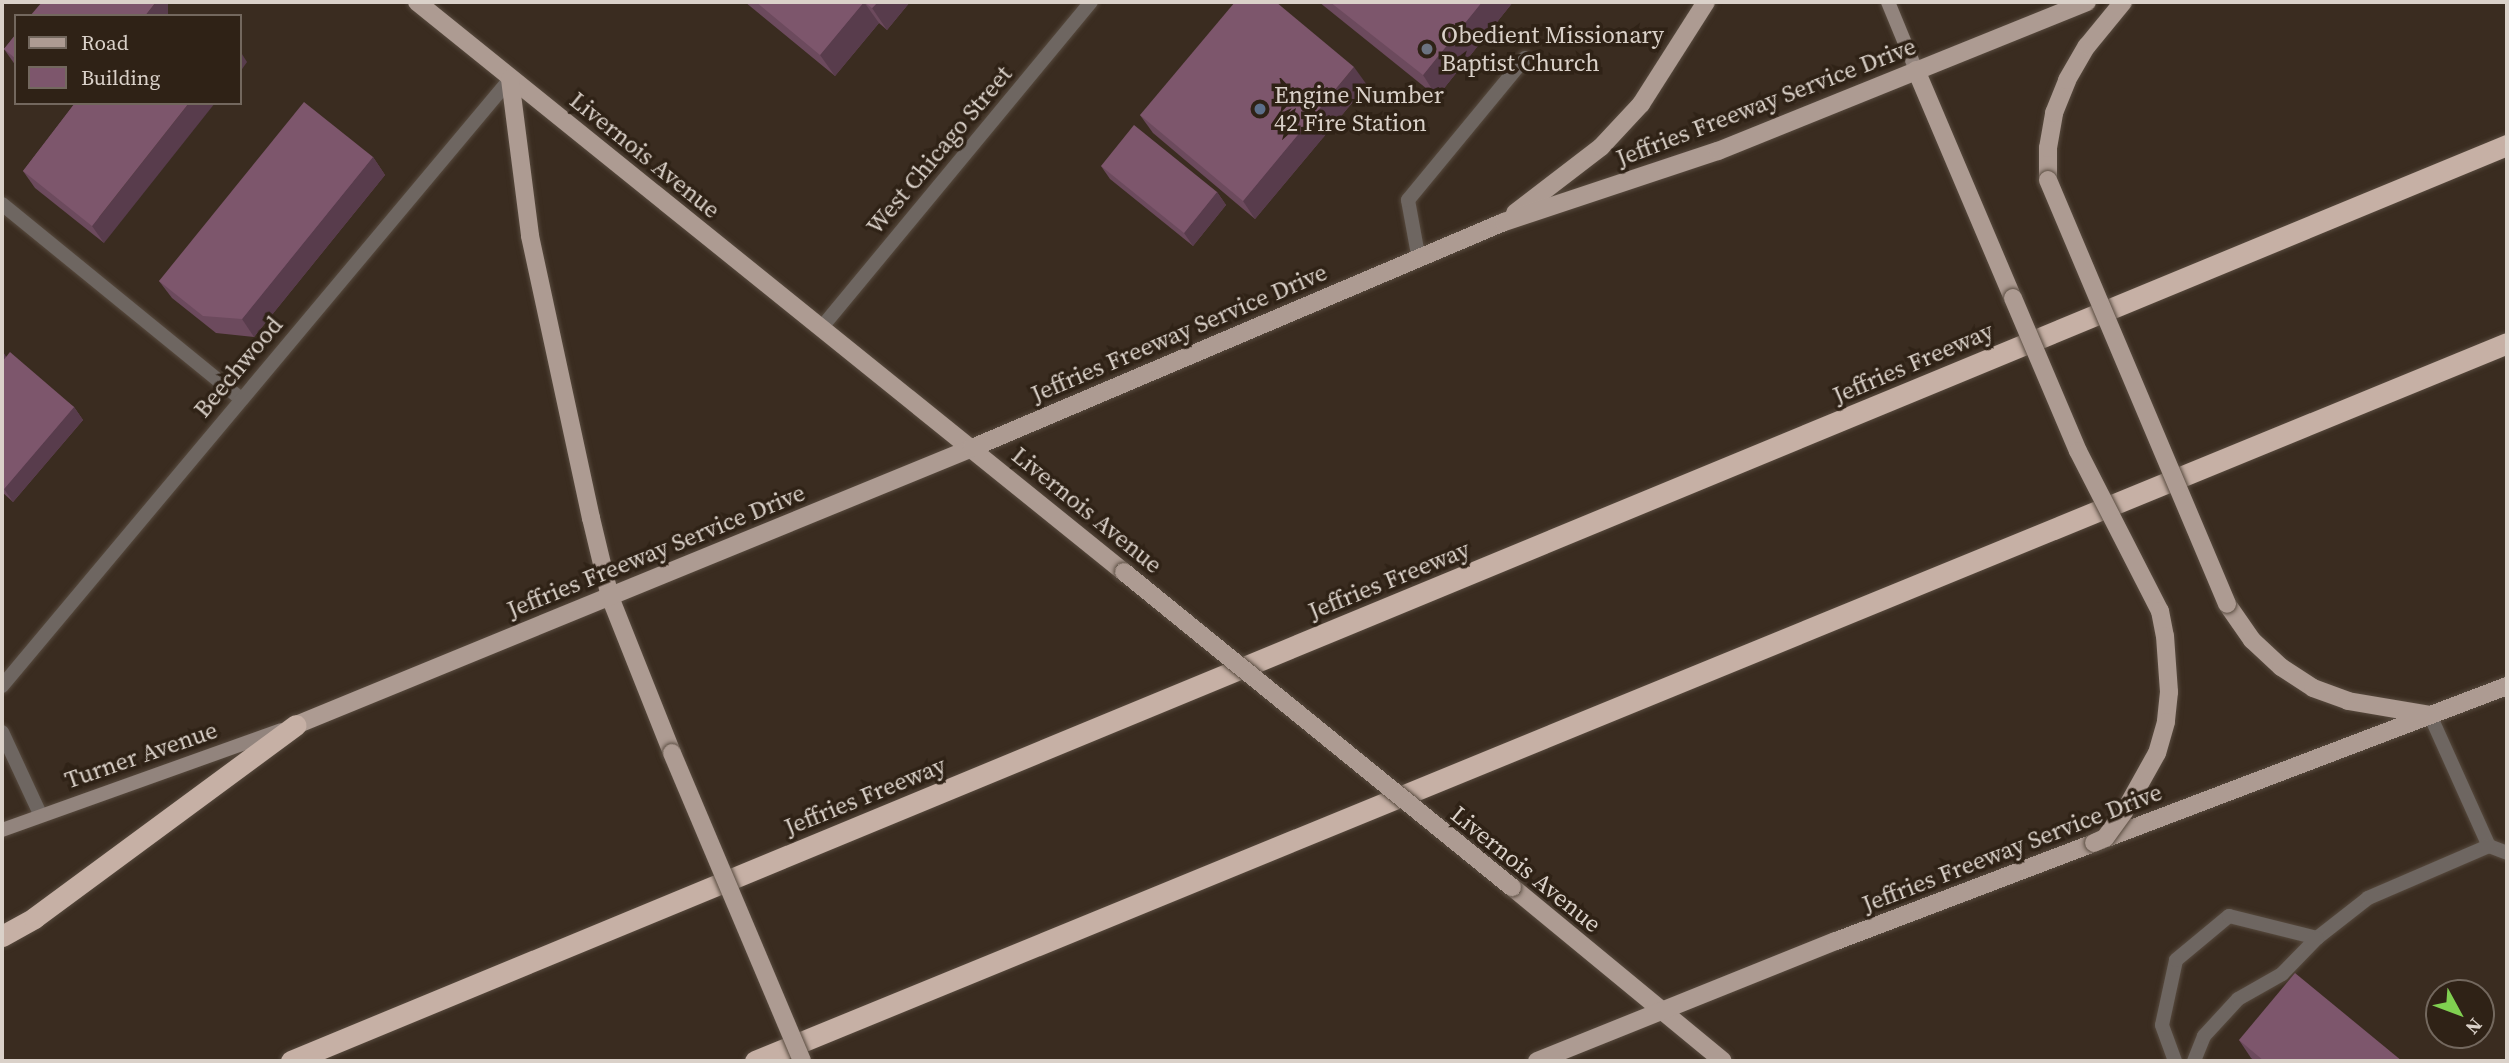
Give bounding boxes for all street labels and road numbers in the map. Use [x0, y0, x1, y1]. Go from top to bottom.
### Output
street label: Jeffries Freeway Service Drive [1612, 31, 1920, 173]
street label: West Chicago Street [860, 60, 1018, 240]
street label: Livernois Avenue [564, 86, 726, 224]
street label: Jeffries Freeway Service Drive [1027, 257, 1331, 409]
street label: Beechwood [188, 311, 288, 423]
street label: Jeffries Freeway [1828, 316, 1998, 410]
street label: Livernois Avenue [1006, 441, 1168, 579]
street label: Jeffries Freeway Service Drive [503, 478, 809, 624]
street label: Jeffries Freeway [1304, 535, 1474, 625]
street label: Turner Avenue [61, 715, 221, 795]
street label: Jeffries Freeway [780, 751, 950, 841]
street label: Jeffries Freeway Service Drive [1858, 777, 2166, 919]
street label: Livernois Avenue [1445, 800, 1607, 938]

